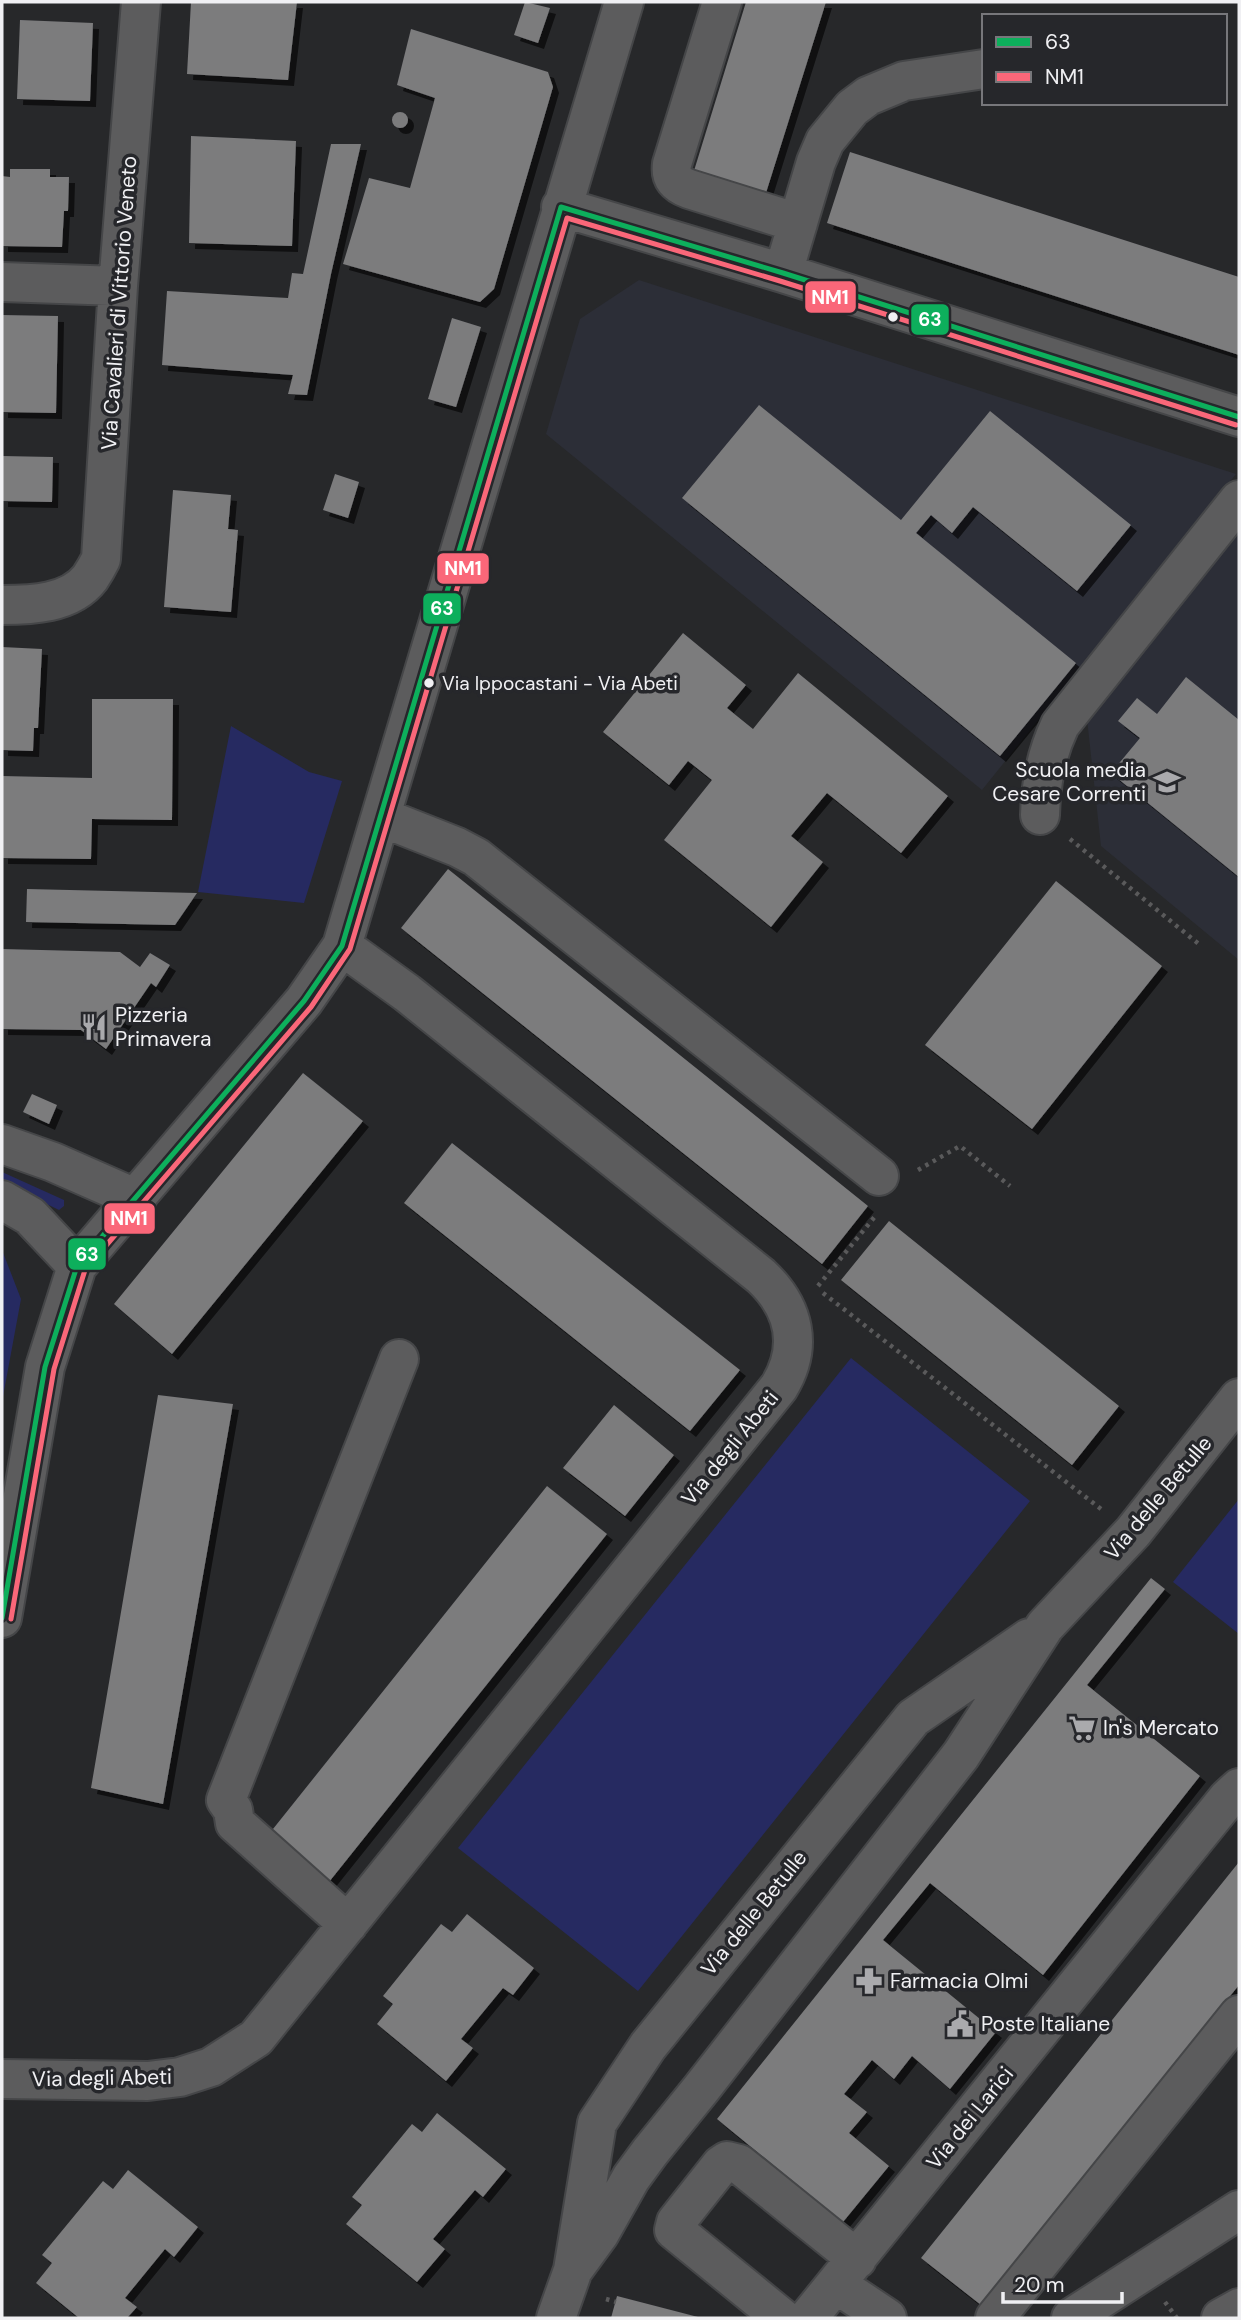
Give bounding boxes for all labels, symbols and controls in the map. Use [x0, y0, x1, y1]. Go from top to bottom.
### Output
legend [982, 14, 1227, 105]
text: 63 [1045, 28, 1071, 56]
text: NM1 [1045, 63, 1084, 91]
street label: Via Cavalieri di Vittorio Veneto [95, 155, 143, 451]
line badge: NM1 [804, 280, 857, 314]
text: NM1 [811, 285, 849, 310]
line badge: 63 [910, 303, 950, 336]
text: 63 [918, 307, 942, 332]
unlabelled marker [886, 310, 900, 324]
line badge: NM1 [436, 552, 490, 585]
text: NM1 [444, 556, 482, 581]
line badge: 63 [422, 592, 462, 625]
text: 63 [430, 596, 454, 621]
place label: Via Ippocastani - Via Abeti [442, 671, 678, 696]
marker: Via Ippocastani - Via Abeti [422, 676, 436, 690]
place label: Scuola media Cesare Correnti [992, 756, 1146, 808]
school or university icon: Scuola media Cesare Correnti [1152, 767, 1182, 797]
place label: Pizzeria Primavera [115, 1001, 211, 1053]
restaurant icon: Pizzeria Primavera [79, 1012, 109, 1042]
line badge: NM1 [103, 1202, 156, 1235]
text: NM1 [110, 1206, 148, 1231]
line badge: 63 [67, 1237, 107, 1271]
text: 63 [75, 1242, 99, 1267]
street label: Via degli Abeti [675, 1385, 785, 1511]
street label: Via delle Betulle [1098, 1430, 1218, 1566]
supermarket icon: In's Mercato [1067, 1713, 1097, 1743]
place label: In's Mercato [1103, 1714, 1219, 1742]
street label: Via delle Betulle [695, 1844, 813, 1982]
pharmacy icon: Farmacia Olmi [854, 1966, 884, 1996]
place label: Farmacia Olmi [890, 1967, 1029, 1995]
public building icon: Poste Italiane [945, 2009, 975, 2039]
place label: Poste Italiane [981, 2010, 1110, 2038]
street label: Via dei Larici [920, 2061, 1020, 2175]
street label: Via degli Abeti [32, 2063, 172, 2093]
scale bar [1003, 2260, 1122, 2304]
text: 20 m [1014, 2271, 1065, 2299]

